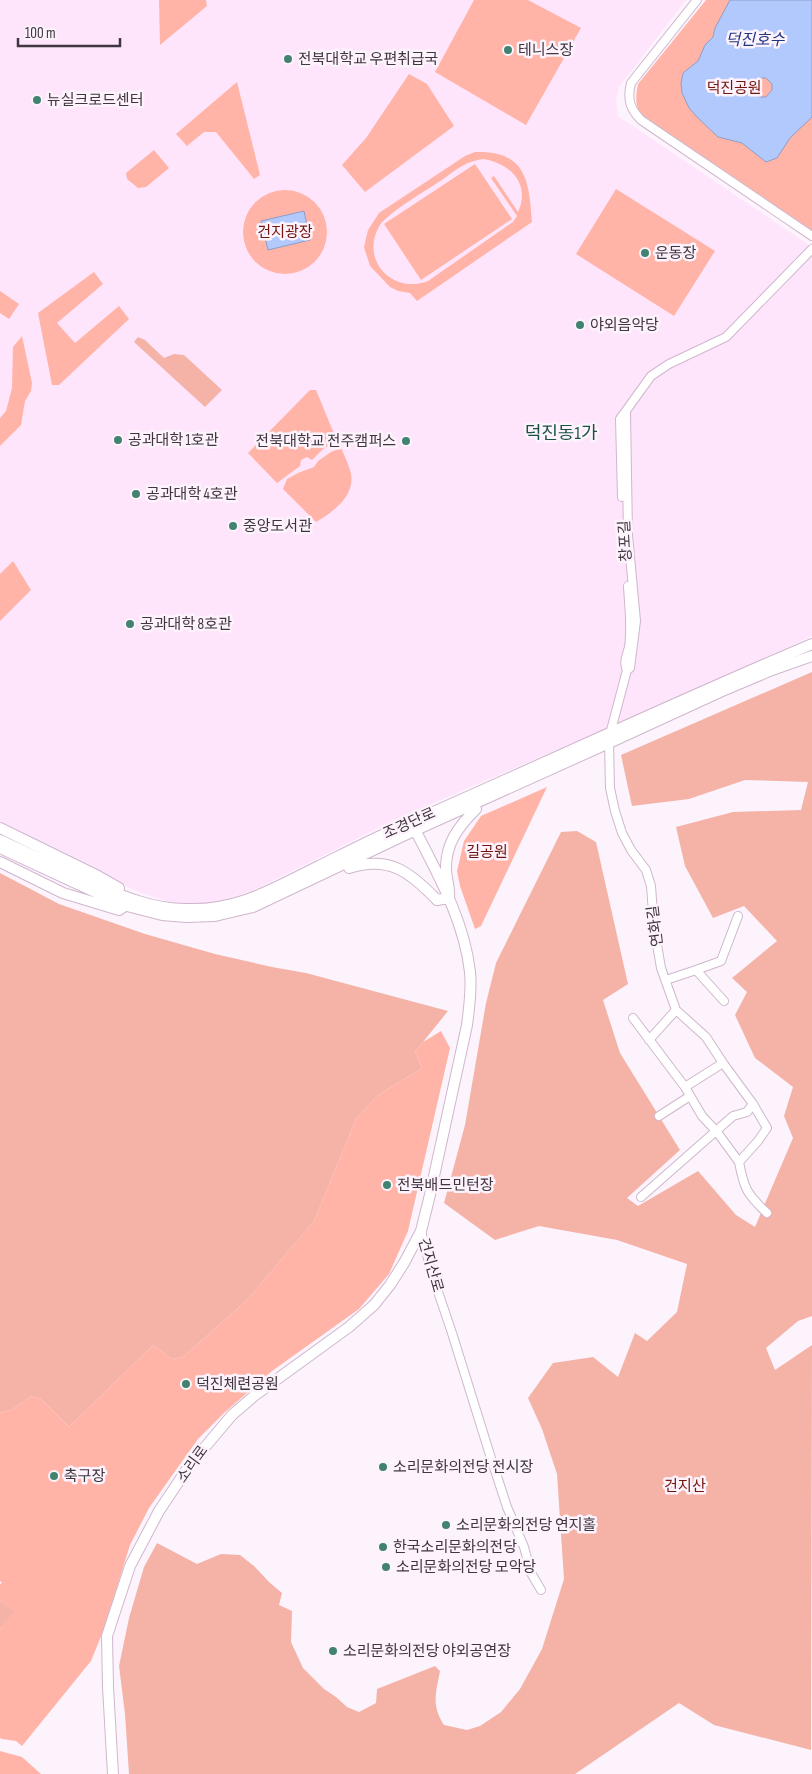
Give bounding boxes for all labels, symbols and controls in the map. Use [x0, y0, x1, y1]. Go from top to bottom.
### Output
scale bar [18, 15, 120, 47]
text: 100 m [25, 24, 56, 43]
water label: 덕진호수 [726, 31, 786, 50]
place label: 테니스장 [518, 41, 573, 60]
marker: 테니스장 [502, 44, 514, 56]
place label: 전북대학교 우편취급국 [298, 50, 438, 69]
marker: 전북대학교 우편취급국 [282, 53, 294, 65]
park label: 덕진공원 [706, 79, 762, 98]
place label: 뉴실크로드센터 [47, 91, 144, 110]
marker: 뉴실크로드센터 [31, 94, 43, 106]
park label: 건지광장 [257, 223, 313, 242]
place label: 운동장 [655, 244, 697, 263]
marker: 운동장 [639, 247, 651, 259]
place label: 야외음악당 [590, 316, 659, 335]
marker: 야외음악당 [574, 319, 586, 331]
district label: 덕진동1가 [525, 423, 598, 444]
place label: 공과대학 1호관 [128, 431, 219, 450]
place label: 전북대학교 전주캠퍼스 [256, 432, 396, 451]
marker: 공과대학 1호관 [112, 434, 124, 446]
marker: 전북대학교 전주캠퍼스 [400, 435, 412, 447]
place label: 공과대학 4호관 [146, 485, 238, 504]
marker: 공과대학 4호관 [130, 488, 142, 500]
place label: 중앙도서관 [243, 517, 312, 536]
marker: 중앙도서관 [227, 520, 239, 532]
street label: 창포길 [615, 520, 636, 562]
place label: 공과대학 8호관 [140, 615, 232, 634]
marker: 공과대학 8호관 [124, 618, 136, 630]
street label: 조경단로 [380, 804, 438, 843]
park label: 길공원 [466, 843, 508, 862]
street label: 연화길 [644, 904, 667, 948]
place label: 전북배드민턴장 [397, 1176, 494, 1195]
marker: 전북배드민턴장 [381, 1179, 393, 1191]
street label: 건지산로 [414, 1236, 447, 1294]
place label: 덕진체련공원 [196, 1375, 279, 1394]
marker: 덕진체련공원 [180, 1378, 192, 1390]
street label: 소리로 [173, 1442, 212, 1487]
place label: 소리문화의전당 전시장 [393, 1458, 534, 1477]
marker: 소리문화의전당 전시장 [377, 1461, 389, 1473]
place label: 축구장 [64, 1467, 106, 1486]
marker: 축구장 [48, 1470, 60, 1482]
park label: 건지산 [664, 1477, 706, 1496]
place label: 소리문화의전당 연지홀 [456, 1516, 596, 1535]
marker: 소리문화의전당 연지홀 [440, 1519, 452, 1531]
place label: 한국소리문화의전당 [393, 1538, 517, 1557]
marker: 한국소리문화의전당 [377, 1541, 389, 1553]
place label: 소리문화의전당 모악당 [396, 1558, 537, 1577]
marker: 소리문화의전당 모악당 [380, 1561, 392, 1573]
place label: 소리문화의전당 야외공연장 [343, 1642, 511, 1661]
marker: 소리문화의전당 야외공연장 [327, 1645, 339, 1657]

